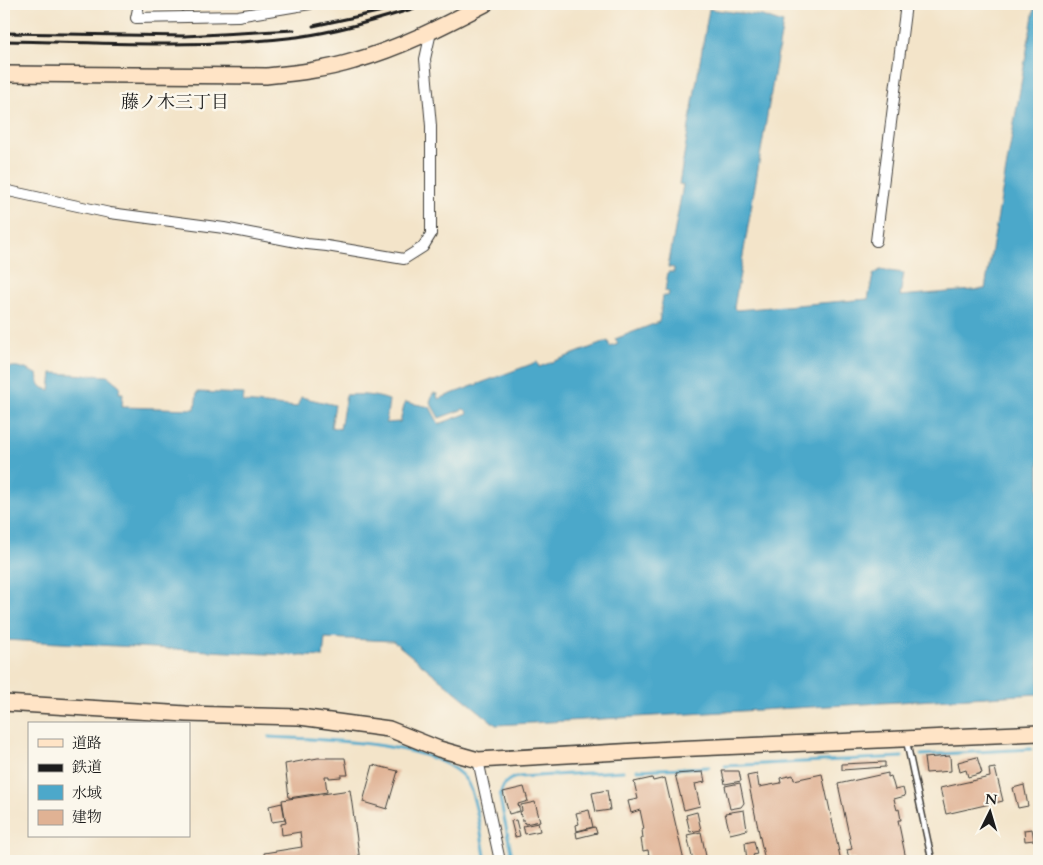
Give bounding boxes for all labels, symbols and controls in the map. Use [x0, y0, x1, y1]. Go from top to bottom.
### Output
district label: 藤ノ木三丁目 [121, 90, 229, 115]
legend [28, 722, 190, 838]
text: 道路 [72, 733, 102, 753]
text: 鉄道 [72, 757, 102, 777]
text: 水域 [72, 783, 102, 803]
north arrow [966, 788, 1016, 838]
text: N [984, 790, 998, 810]
text: 建物 [72, 807, 102, 827]

